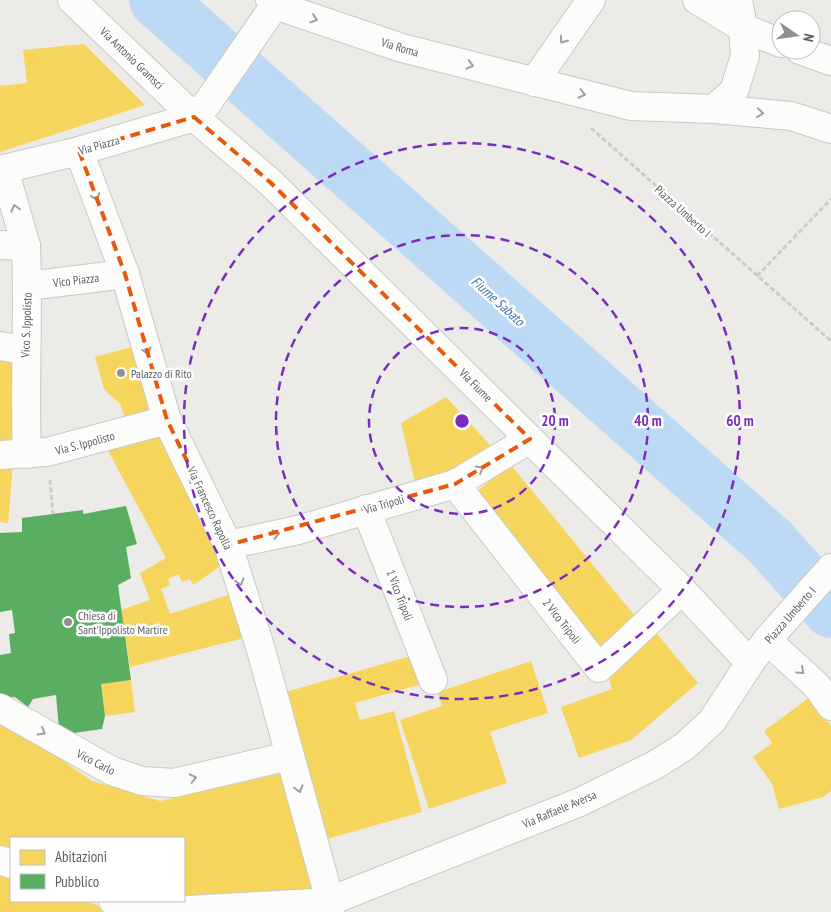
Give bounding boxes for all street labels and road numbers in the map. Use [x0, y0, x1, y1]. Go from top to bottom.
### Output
street label: Via Antonio Gramsci [96, 23, 167, 92]
street label: Via Roma [378, 34, 421, 60]
street label: Via Piazza [76, 132, 121, 158]
street label: Piazza Umberto I [652, 182, 714, 240]
street label: Vico Piazza [51, 270, 100, 290]
street label: Vico S. Ippolisto [17, 292, 35, 359]
street label: Via Fiume [455, 364, 496, 405]
street label: Via S. Ippolisto [53, 428, 116, 458]
street label: Via Francesco Rapolla [184, 463, 236, 552]
street label: Via Tripoli [361, 491, 406, 517]
street label: 1 Vico Tripoli [383, 567, 417, 623]
street label: Piazza Umberto I [761, 584, 819, 646]
street label: 2 Vico Tripoli [540, 595, 584, 647]
street label: Vico Carlo [73, 745, 118, 778]
street label: Via Raffaele Aversa [519, 787, 598, 832]

